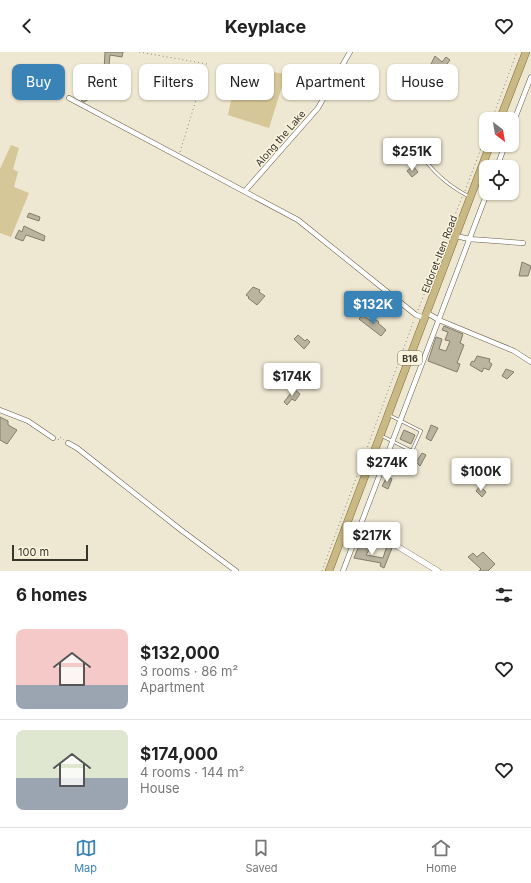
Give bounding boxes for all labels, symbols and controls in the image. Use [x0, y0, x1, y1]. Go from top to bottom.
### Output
icon: back [16, 15, 38, 37]
icon: heart [493, 15, 515, 37]
text: Keyplace [225, 16, 306, 37]
chip: Buy [12, 64, 65, 100]
chip: Rent [73, 64, 131, 100]
chip: Filters [139, 64, 208, 100]
chip: New [216, 64, 274, 100]
chip: Apartment [282, 64, 379, 100]
chip: House [387, 64, 458, 100]
street label: Along the Lake [252, 107, 308, 168]
north arrow [479, 112, 519, 152]
map controls [479, 112, 519, 200]
pin: $251K [384, 138, 440, 172]
text: $251K [392, 143, 432, 159]
button: locate [479, 160, 519, 200]
street label: Eldoret-Iten Road [419, 213, 459, 295]
pin: $132K [345, 291, 401, 325]
text: $132K [353, 296, 393, 312]
road number: B16 [398, 351, 422, 365]
pin: $174K [264, 363, 320, 397]
text: $174K [272, 368, 312, 384]
pin: $274K [359, 449, 415, 483]
text: $274K [366, 454, 408, 470]
pin: $100K [453, 458, 509, 492]
text: $100K [461, 463, 502, 479]
pin: $217K [344, 522, 400, 556]
text: $217K [352, 527, 392, 543]
scale bar [12, 543, 88, 562]
text: 100 m [18, 545, 49, 559]
icon: filters [493, 584, 515, 606]
text: 6 homes [16, 585, 87, 605]
text: $132,000 [140, 643, 220, 663]
icon: home [48, 645, 96, 693]
icon: heart [493, 658, 515, 680]
text: 3 rooms · 86 m² [140, 663, 238, 679]
text: Apartment [140, 679, 205, 695]
text: $174,000 [140, 744, 218, 764]
icon: home [48, 746, 96, 794]
icon: heart [493, 759, 515, 781]
text: 4 rooms · 144 m² [140, 764, 245, 780]
text: House [140, 780, 180, 796]
tab: Map [74, 837, 97, 875]
tab: Saved [245, 837, 278, 875]
tab: Home [426, 837, 457, 875]

